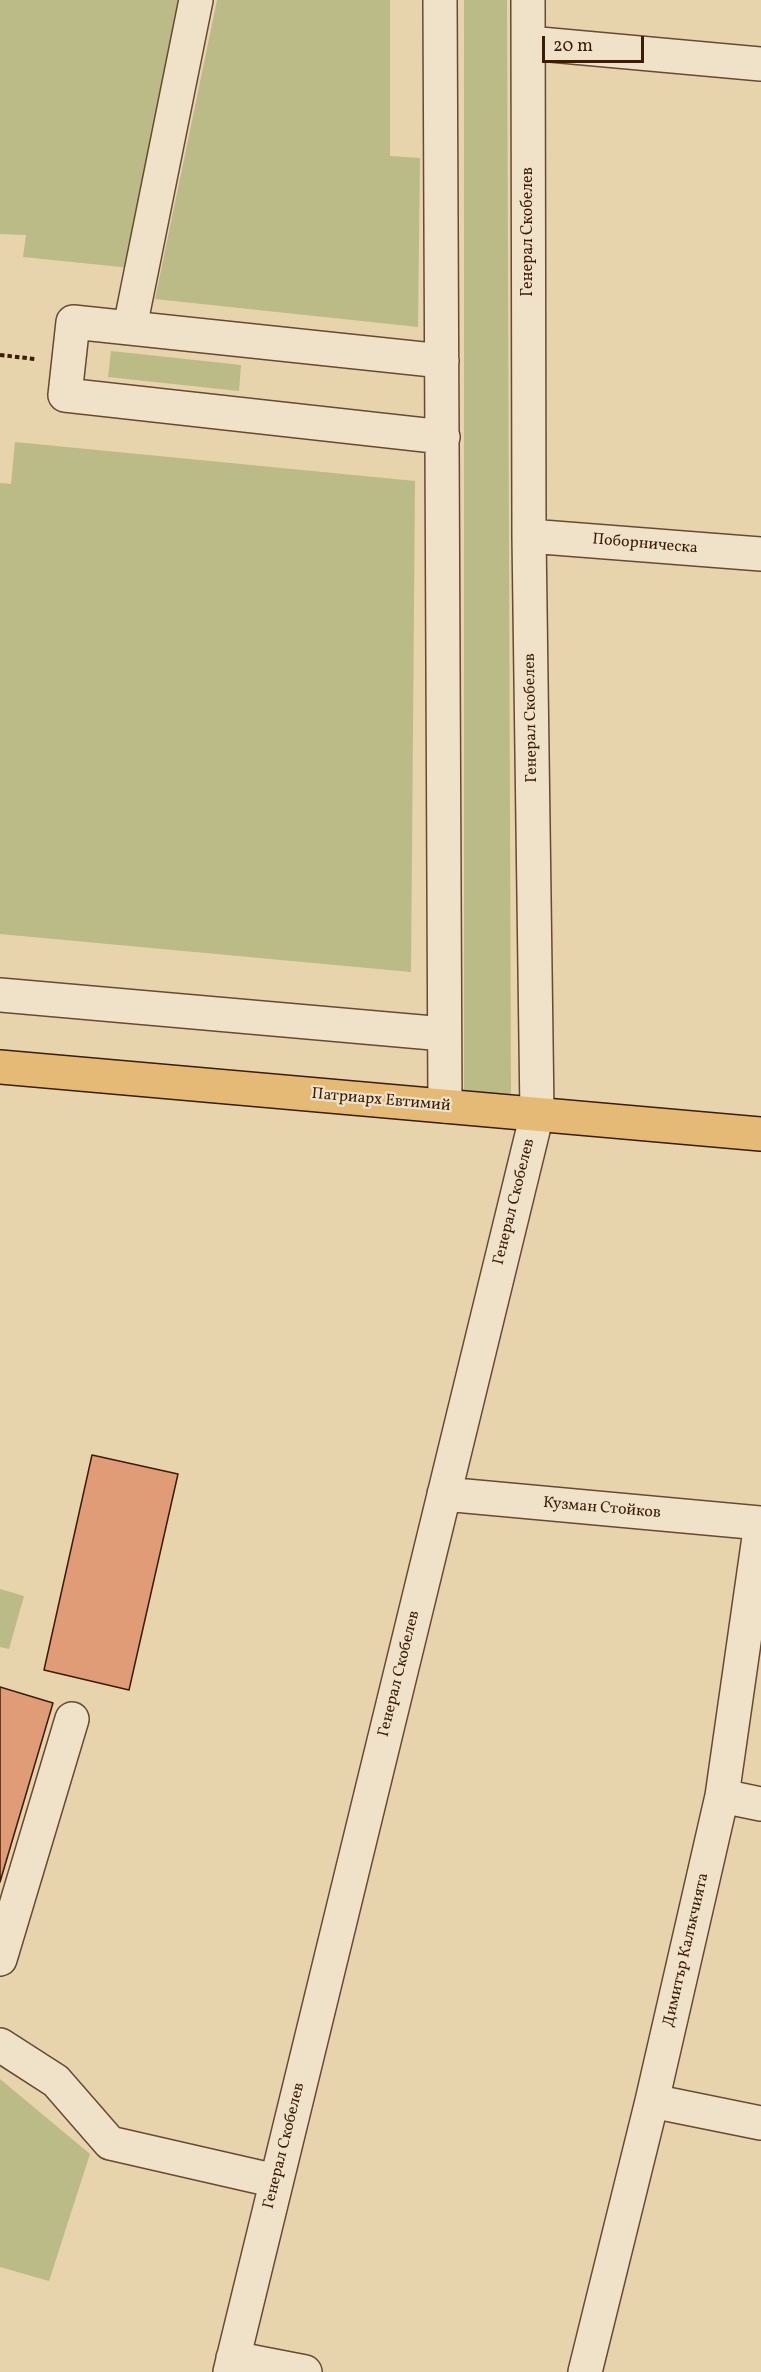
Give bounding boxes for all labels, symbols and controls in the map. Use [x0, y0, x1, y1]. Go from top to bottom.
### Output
scale bar [545, 24, 647, 62]
text: 20 m [553, 34, 593, 59]
street label: Генерал Скобелев [519, 167, 539, 297]
street label: Поборническа [591, 531, 699, 559]
street label: Генерал Скобелев [521, 653, 543, 783]
street label: Патриарх Евтимий [311, 1085, 451, 1117]
street label: Генерал Скобелев [490, 1137, 540, 1267]
street label: Кузман Стойков [542, 1494, 662, 1524]
street label: Генерал Скобелев [375, 1609, 425, 1739]
street label: Димитър Калъкчията [660, 1871, 714, 2029]
street label: Генерал Скобелев [260, 2081, 310, 2211]

